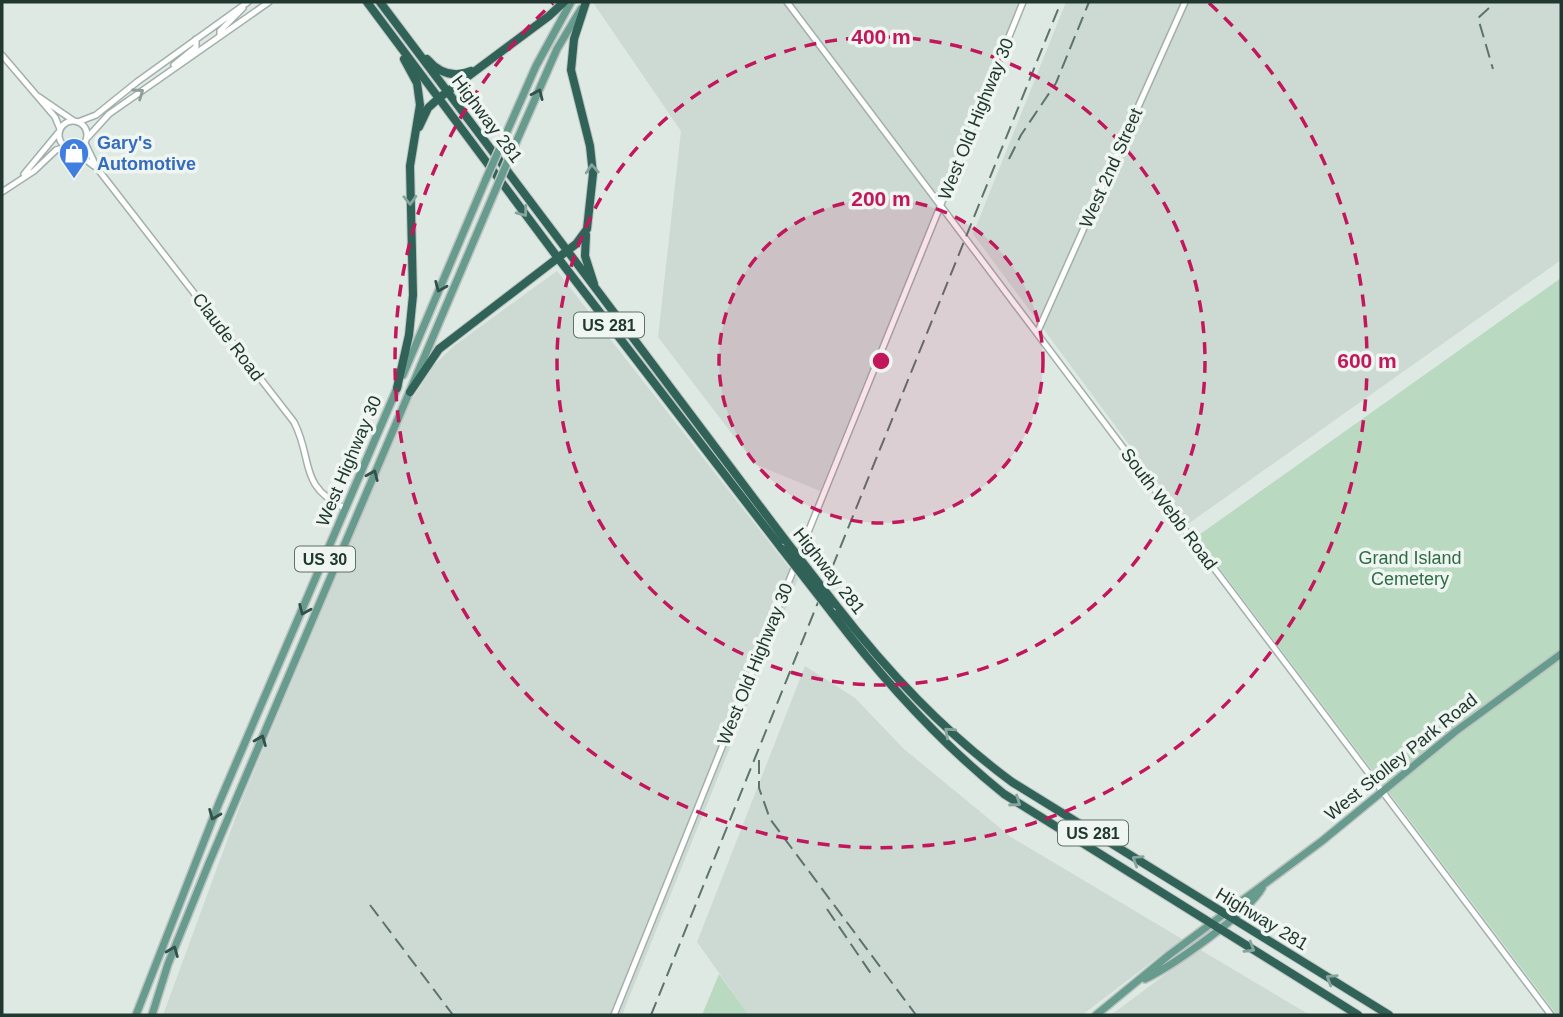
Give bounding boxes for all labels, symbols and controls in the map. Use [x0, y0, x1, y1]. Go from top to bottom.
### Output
text: 400 m [851, 25, 911, 48]
street label: West Old Highway 30 [934, 35, 1018, 203]
street label: Highway 281 [448, 71, 526, 167]
one-way arrow [131, 89, 144, 101]
one-way arrow [530, 89, 544, 101]
street label: West 2nd Street [1076, 105, 1146, 231]
place label: Gary's Automotive [97, 133, 196, 174]
shop icon: Gary's Automotive [57, 136, 91, 180]
one-way arrow [585, 163, 600, 174]
text: 200 m [851, 187, 911, 210]
one-way arrow [402, 195, 417, 206]
one-way arrow [515, 204, 528, 217]
one-way arrow [434, 280, 448, 292]
street label: Claude Road [188, 289, 268, 385]
road number: US 281 [574, 312, 644, 338]
centre of rings [869, 349, 893, 373]
text: 600 m [1337, 349, 1397, 372]
street label: West Highway 30 [312, 393, 386, 529]
street label: South Webb Road [1117, 444, 1221, 574]
one-way arrow [365, 470, 379, 483]
street label: Highway 281 [789, 524, 869, 618]
road number: US 30 [295, 546, 355, 572]
park label: Grand Island Cemetery [1358, 548, 1462, 589]
street label: West Old Highway 30 [713, 580, 797, 748]
one-way arrow [298, 602, 312, 615]
street label: West Stolley Park Road [1321, 690, 1481, 824]
one-way arrow [944, 728, 957, 740]
one-way arrow [252, 735, 266, 747]
one-way arrow [1008, 794, 1021, 806]
one-way arrow [209, 808, 223, 820]
road number: US 281 [1058, 820, 1128, 846]
one-way arrow [1131, 856, 1144, 869]
street label: Highway 281 [1212, 884, 1312, 954]
one-way arrow [1242, 940, 1255, 953]
one-way arrow [165, 945, 179, 957]
one-way arrow [1325, 975, 1338, 988]

